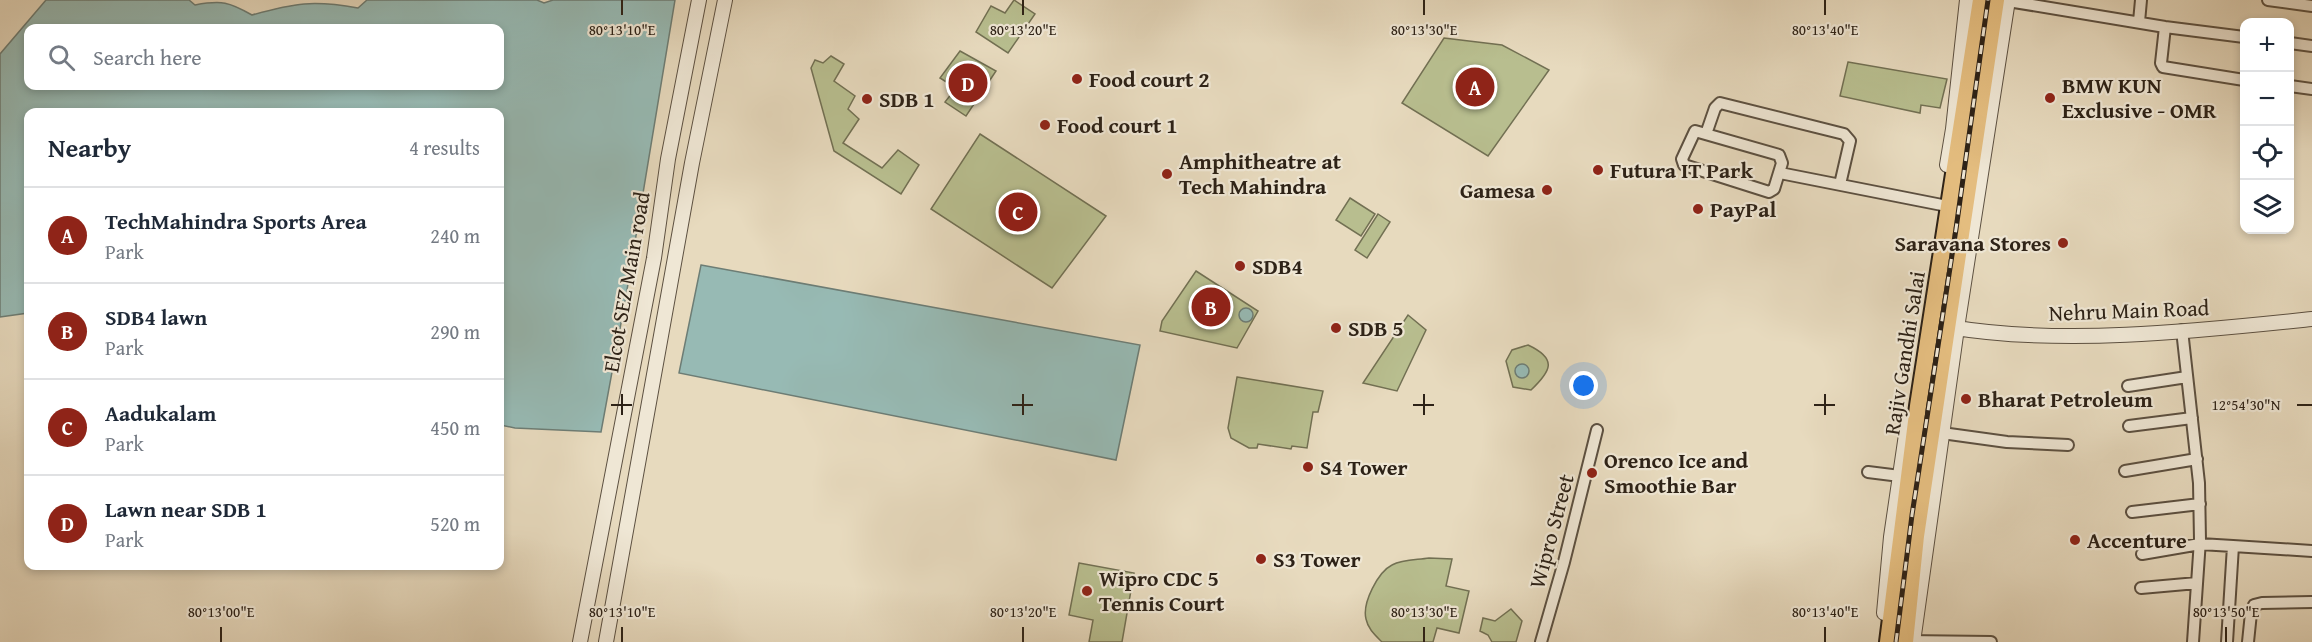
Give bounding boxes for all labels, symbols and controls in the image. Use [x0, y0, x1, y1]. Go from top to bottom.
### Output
map controls [2240, 18, 2294, 234]
button: + [2240, 18, 2294, 72]
text: 80°13'10"E [589, 19, 656, 40]
text: 80°13'20"E [990, 19, 1057, 40]
text: 80°13'30"E [1391, 19, 1458, 40]
text: 80°13'40"E [1792, 19, 1859, 40]
search box [24, 24, 504, 90]
icon: search [45, 41, 78, 74]
text: Search here [93, 41, 202, 73]
pin: D [948, 60, 988, 106]
place label: Food court 2 [1089, 63, 1210, 95]
pin: A [1456, 64, 1494, 110]
place label: BMW KUN Exclusive - OMR [2062, 69, 2217, 126]
marker: Food court 2 [1070, 72, 1084, 86]
button: − [2240, 72, 2294, 126]
place label: SDB 1 [879, 83, 935, 115]
marker: BMW KUN Exclusive - OMR [2043, 91, 2057, 105]
marker: SDB 1 [860, 92, 874, 106]
place label: Food court 1 [1057, 109, 1178, 141]
marker: Food court 1 [1038, 118, 1052, 132]
button: locate [2240, 126, 2294, 180]
text: Nearby [48, 128, 131, 167]
text: 4 results [409, 133, 480, 162]
place label: Amphitheatre at Tech Mahindra [1179, 145, 1342, 202]
place label: Futura IT Park [1610, 154, 1753, 186]
marker: Futura IT Park [1591, 163, 1605, 177]
marker: Amphitheatre at Tech Mahindra [1160, 167, 1174, 181]
place label: Gamesa [1460, 174, 1536, 206]
button: layers [2240, 180, 2294, 234]
marker: Gamesa [1540, 183, 1554, 197]
street label: Elcot SEZ Main road [594, 189, 658, 375]
pin: C [998, 190, 1038, 234]
place label: PayPal [1710, 193, 1776, 225]
marker: PayPal [1691, 202, 1705, 216]
text: TechMahindra Sports Area [105, 205, 367, 237]
text: A [61, 221, 74, 250]
text: 240 m [430, 221, 480, 250]
place label: Saravana Stores [1894, 227, 2051, 259]
marker: Saravana Stores [2056, 236, 2070, 250]
text: Park [105, 237, 144, 266]
place label: SDB4 [1252, 250, 1303, 282]
marker: SDB4 [1233, 259, 1247, 273]
street label: Rajiv Gandhi Salai [1875, 269, 1933, 437]
pin: B [1192, 284, 1230, 330]
street label: Nehru Main Road [2048, 291, 2210, 329]
text: SDB4 lawn [105, 301, 207, 333]
place label: SDB 5 [1348, 312, 1404, 344]
text: B [61, 317, 74, 346]
text: 290 m [430, 317, 480, 346]
marker: SDB 5 [1329, 321, 1343, 335]
text: Park [105, 333, 144, 362]
your location [1569, 371, 1598, 400]
place label: Bharat Petroleum [1978, 383, 2153, 415]
marker: Bharat Petroleum [1959, 392, 1973, 406]
text: 12°54'30"N [2212, 394, 2281, 415]
text: Aadukalam [105, 397, 216, 429]
text: C [62, 413, 73, 442]
text: 450 m [430, 413, 480, 442]
text: Park [105, 429, 144, 458]
place label: Orenco Ice and Smoothie Bar [1604, 444, 1749, 501]
place label: S4 Tower [1320, 451, 1408, 483]
marker: S4 Tower [1301, 460, 1315, 474]
marker: Orenco Ice and Smoothie Bar [1585, 466, 1599, 480]
street label: Wipro Street [1520, 470, 1582, 592]
text: Lawn near SDB 1 [105, 493, 267, 525]
text: D [61, 509, 74, 538]
text: 520 m [430, 509, 480, 538]
place label: Accenture [2087, 524, 2187, 556]
text: Park [105, 525, 144, 554]
marker: Accenture [2068, 533, 2082, 547]
place label: S3 Tower [1273, 543, 1361, 575]
marker: S3 Tower [1254, 552, 1268, 566]
place label: Wipro CDC 5 Tennis Court [1099, 562, 1225, 619]
marker: Wipro CDC 5 Tennis Court [1080, 584, 1094, 598]
text: 80°13'00"E [188, 601, 255, 622]
text: 80°13'10"E [589, 601, 656, 622]
text: 80°13'20"E [990, 601, 1057, 622]
text: 80°13'30"E [1391, 601, 1458, 622]
text: 80°13'40"E [1792, 601, 1859, 622]
text: 80°13'50"E [2193, 601, 2260, 622]

